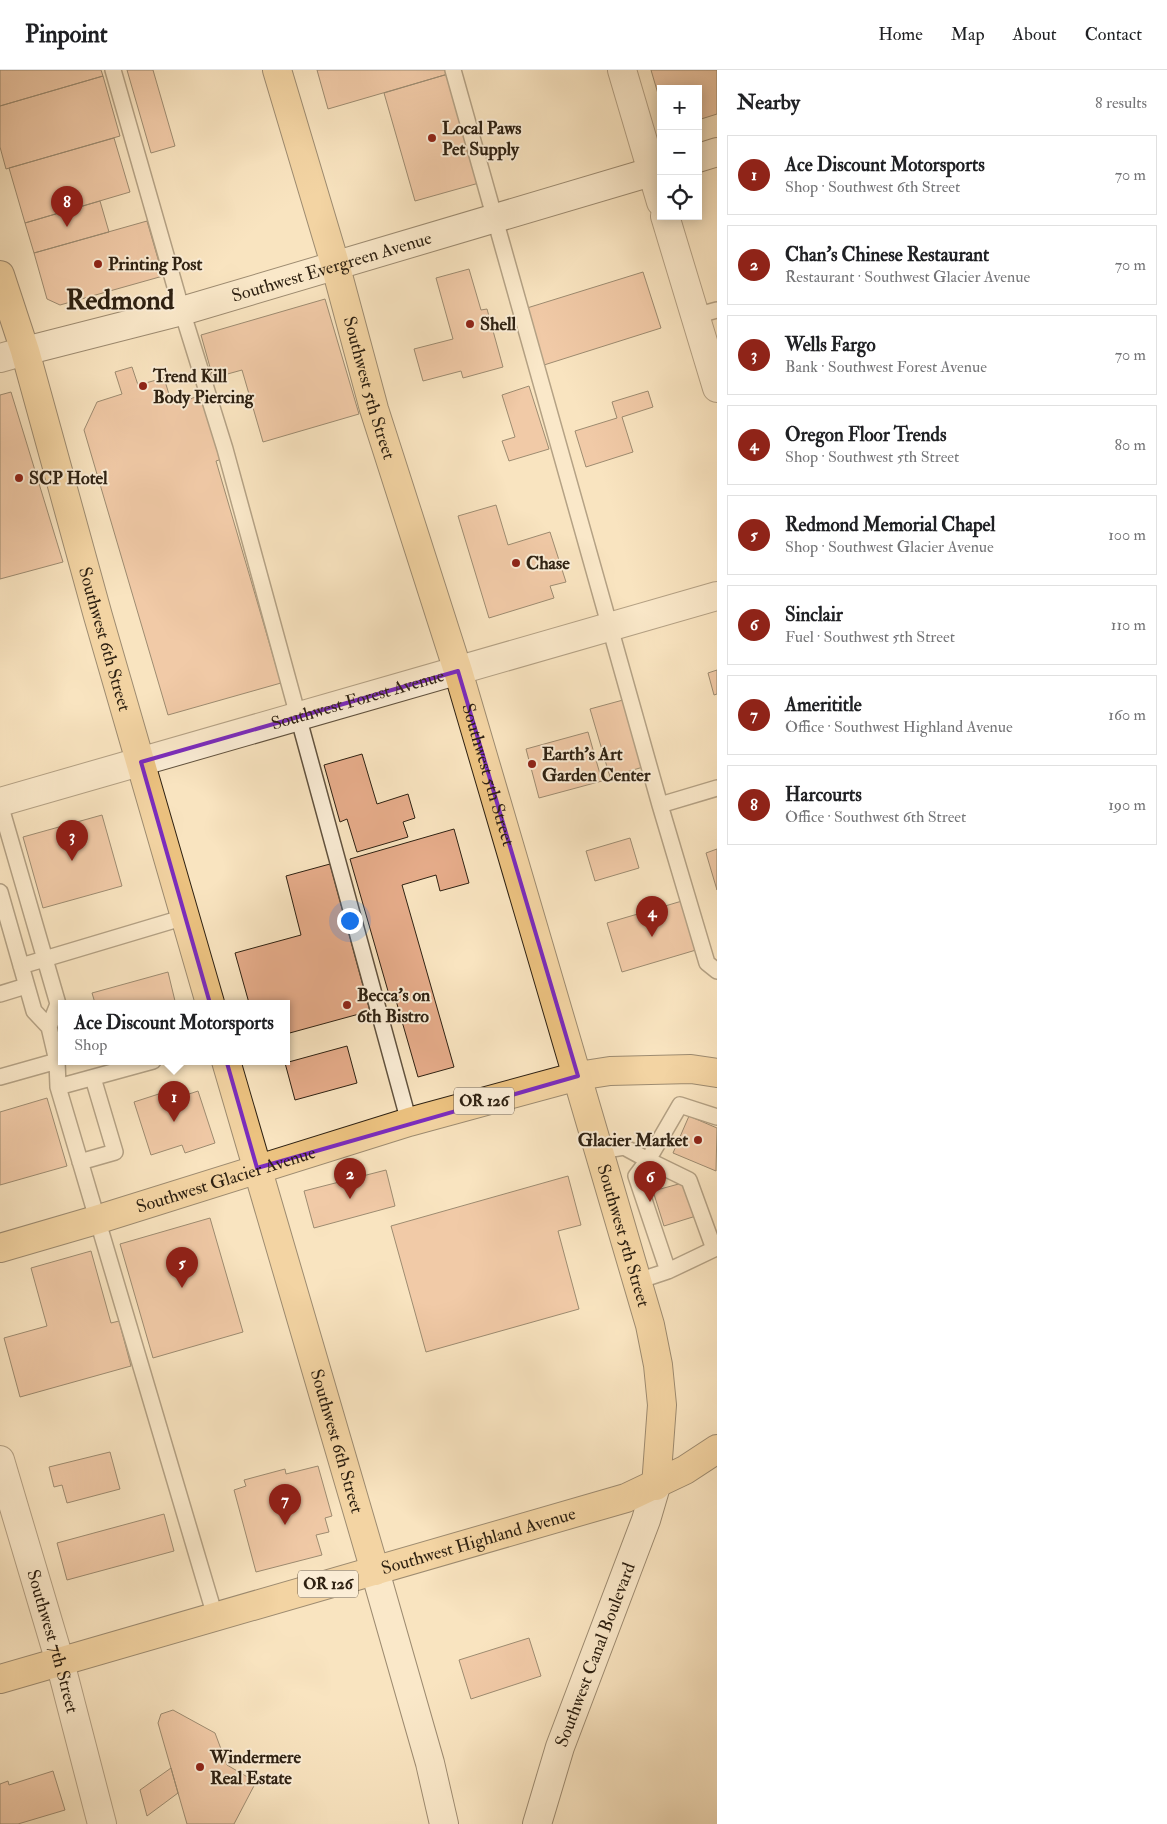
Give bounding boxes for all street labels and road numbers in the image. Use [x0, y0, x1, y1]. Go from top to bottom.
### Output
street label: Southwest Evergreen Avenue [229, 226, 435, 307]
street label: Southwest 5th Street [338, 314, 401, 462]
street label: Southwest 6th Street [74, 564, 137, 714]
street label: Southwest Forest Avenue [268, 663, 447, 735]
street label: Southwest 5th Street [457, 701, 520, 849]
road number: OR 126 [454, 1088, 514, 1114]
street label: Southwest Glacier Avenue [133, 1140, 319, 1218]
street label: Southwest 5th Street [592, 1161, 656, 1310]
street label: Southwest 6th Street [305, 1366, 369, 1516]
street label: Southwest Highland Avenue [379, 1502, 579, 1580]
street label: Southwest Canal Boulevard [550, 1559, 640, 1750]
street label: Southwest 7th Street [22, 1567, 84, 1716]
road number: OR 126 [298, 1570, 358, 1598]

